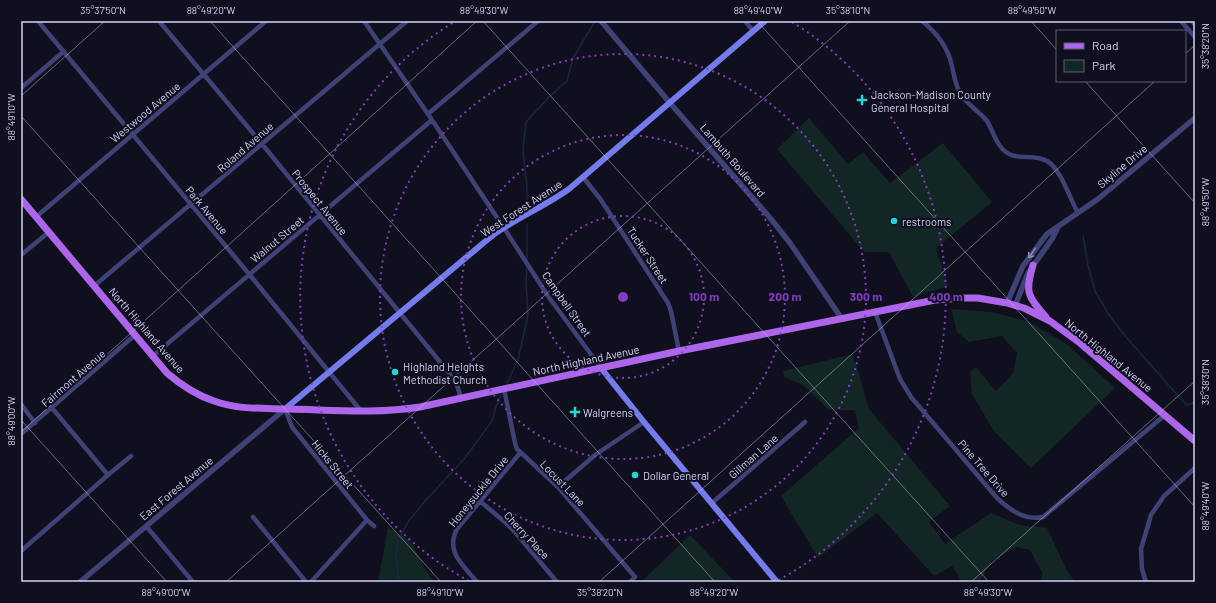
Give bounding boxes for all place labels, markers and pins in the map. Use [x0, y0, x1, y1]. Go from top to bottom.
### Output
place label: Jackson-Madison County General Hospital [871, 88, 991, 114]
marker: Jackson-Madison County General Hospital [856, 94, 868, 106]
place label: restrooms [902, 215, 951, 228]
marker: restrooms [889, 216, 899, 226]
centre of rings [616, 290, 630, 304]
place label: Highland Heights Methodist Church [403, 360, 487, 386]
marker: Highland Heights Methodist Church [390, 367, 400, 377]
place label: Walgreens [583, 406, 633, 419]
marker: Walgreens [570, 407, 580, 417]
place label: Dollar General [643, 469, 709, 482]
marker: Dollar General [630, 470, 640, 480]

